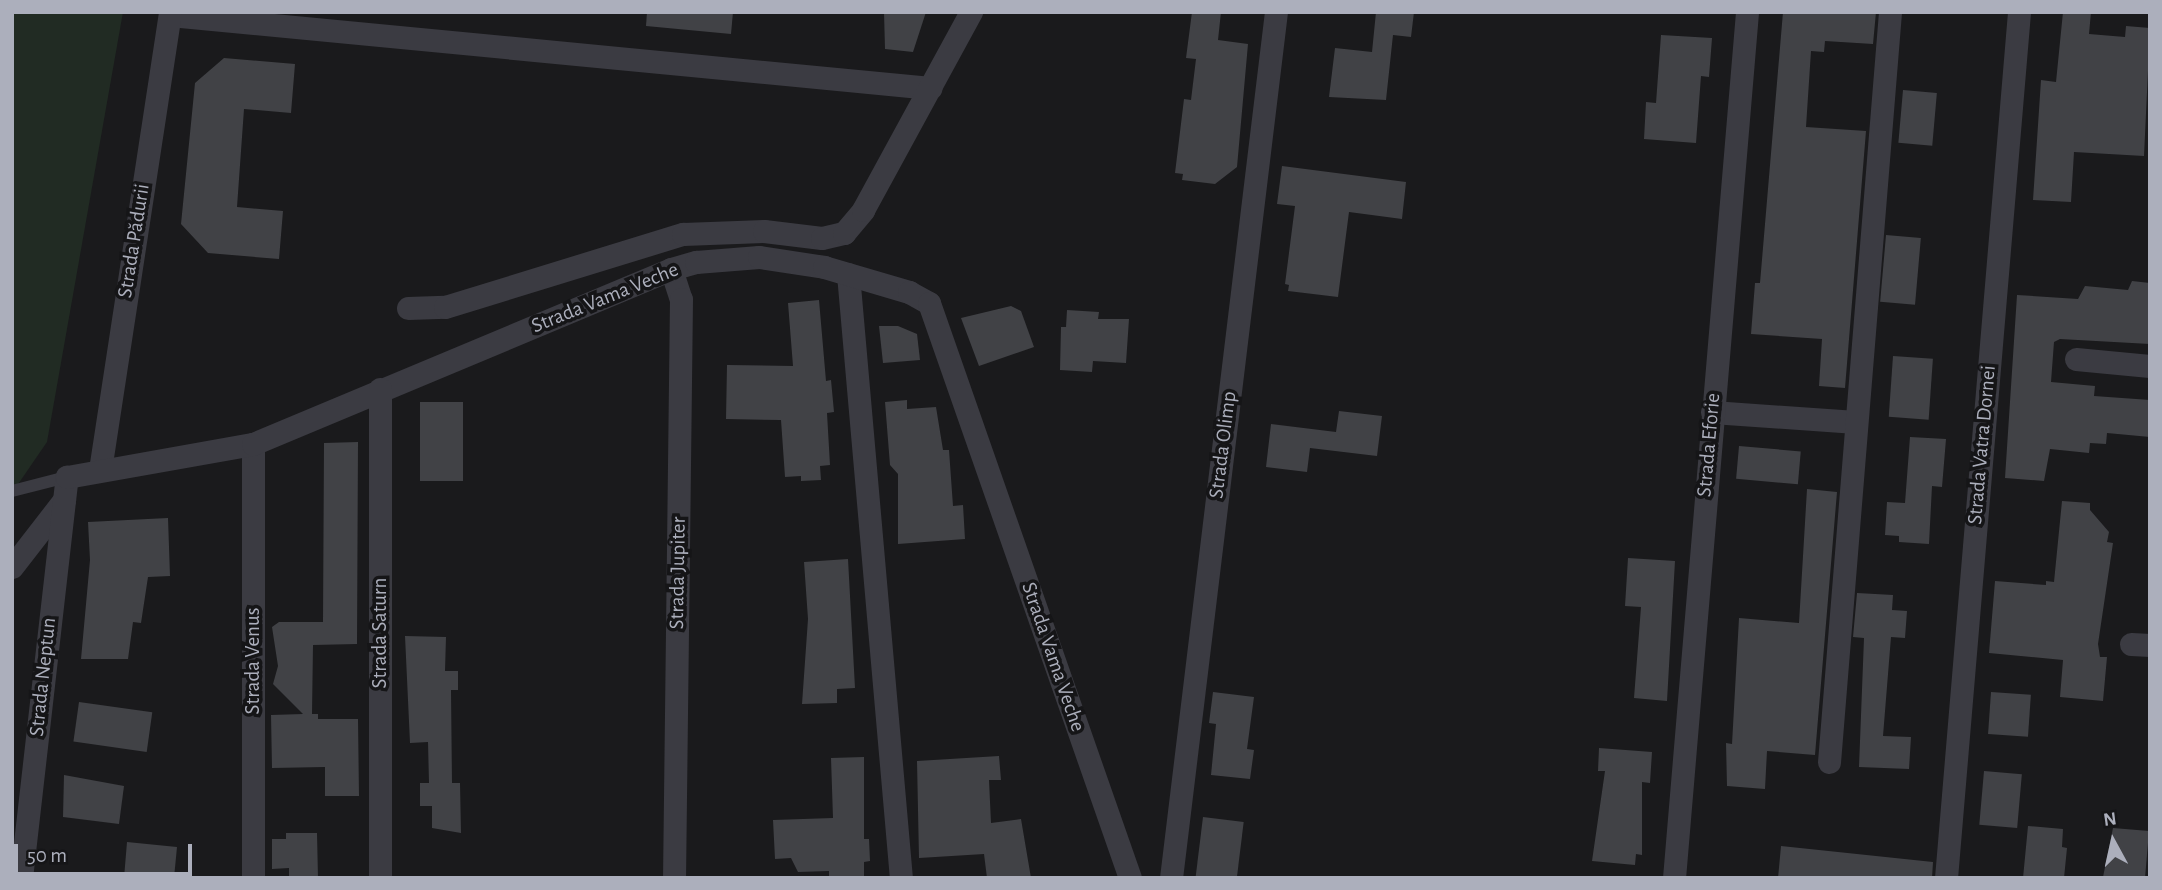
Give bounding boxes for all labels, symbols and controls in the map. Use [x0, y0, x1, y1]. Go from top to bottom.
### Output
street label: Strada Pădurii [113, 182, 155, 300]
street label: Strada Vama Veche [528, 257, 682, 339]
street label: Strada Vatra Dornei [1962, 364, 2002, 526]
street label: Strada Olimp [1204, 390, 1242, 500]
street label: Strada Eforie [1692, 392, 1726, 498]
street label: Strada Jupiter [664, 517, 692, 629]
street label: Strada Saturn [367, 578, 393, 688]
street label: Strada Vama Veche [1016, 579, 1090, 735]
street label: Strada Venus [240, 608, 266, 714]
street label: Strada Neptun [24, 616, 62, 738]
north arrow [2078, 806, 2148, 876]
text: N [2102, 809, 2118, 830]
scale bar [18, 830, 196, 874]
text: 50 m [27, 845, 67, 866]

